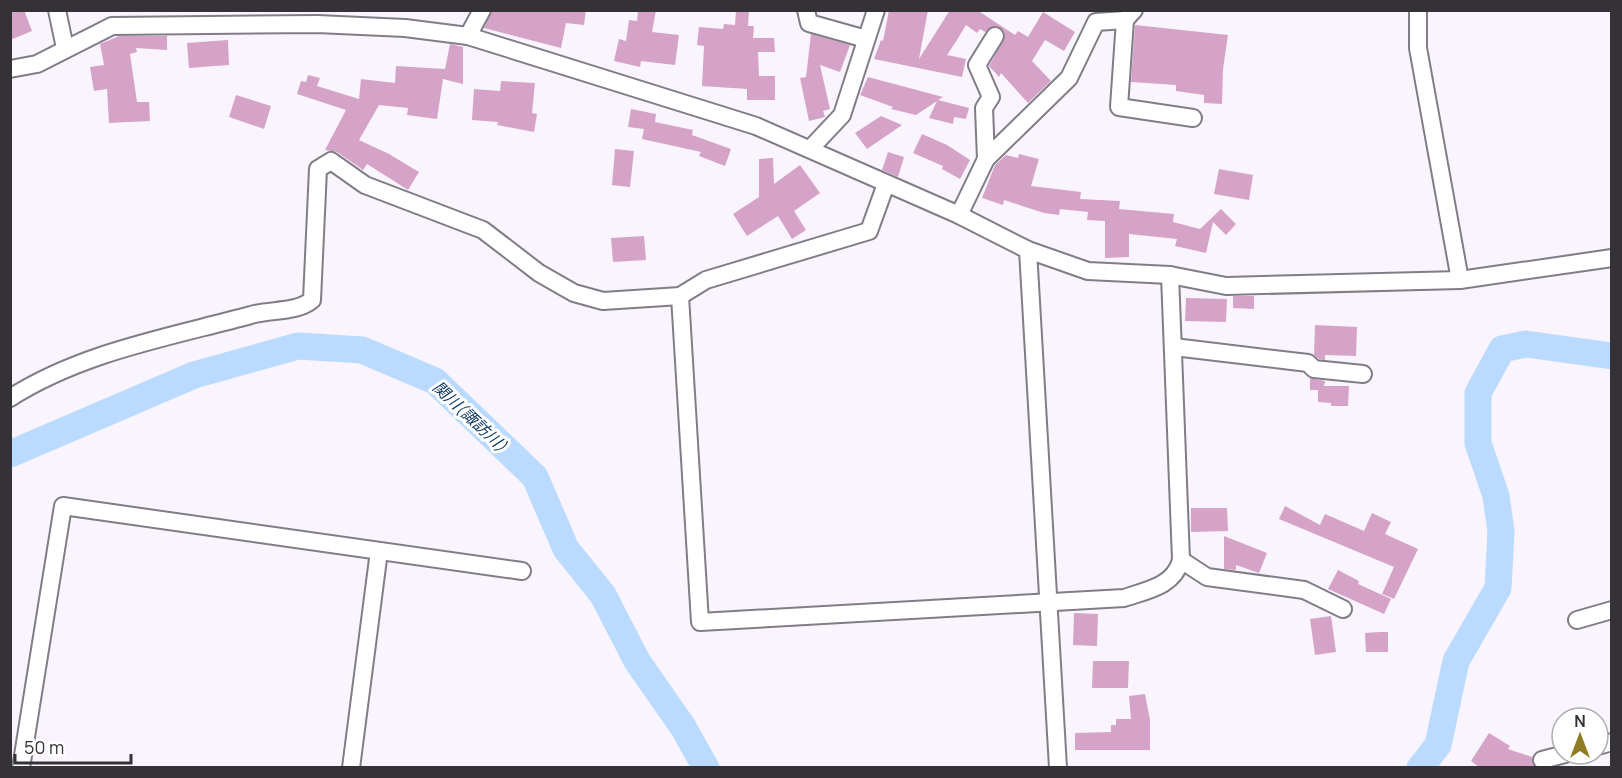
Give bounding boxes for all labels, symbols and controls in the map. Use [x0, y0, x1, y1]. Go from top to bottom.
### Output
water label: 関川(諏訪川) [428, 376, 512, 456]
north arrow [1550, 706, 1610, 766]
text: N [1574, 710, 1586, 732]
scale bar [15, 727, 130, 765]
text: 50 m [24, 735, 64, 759]

